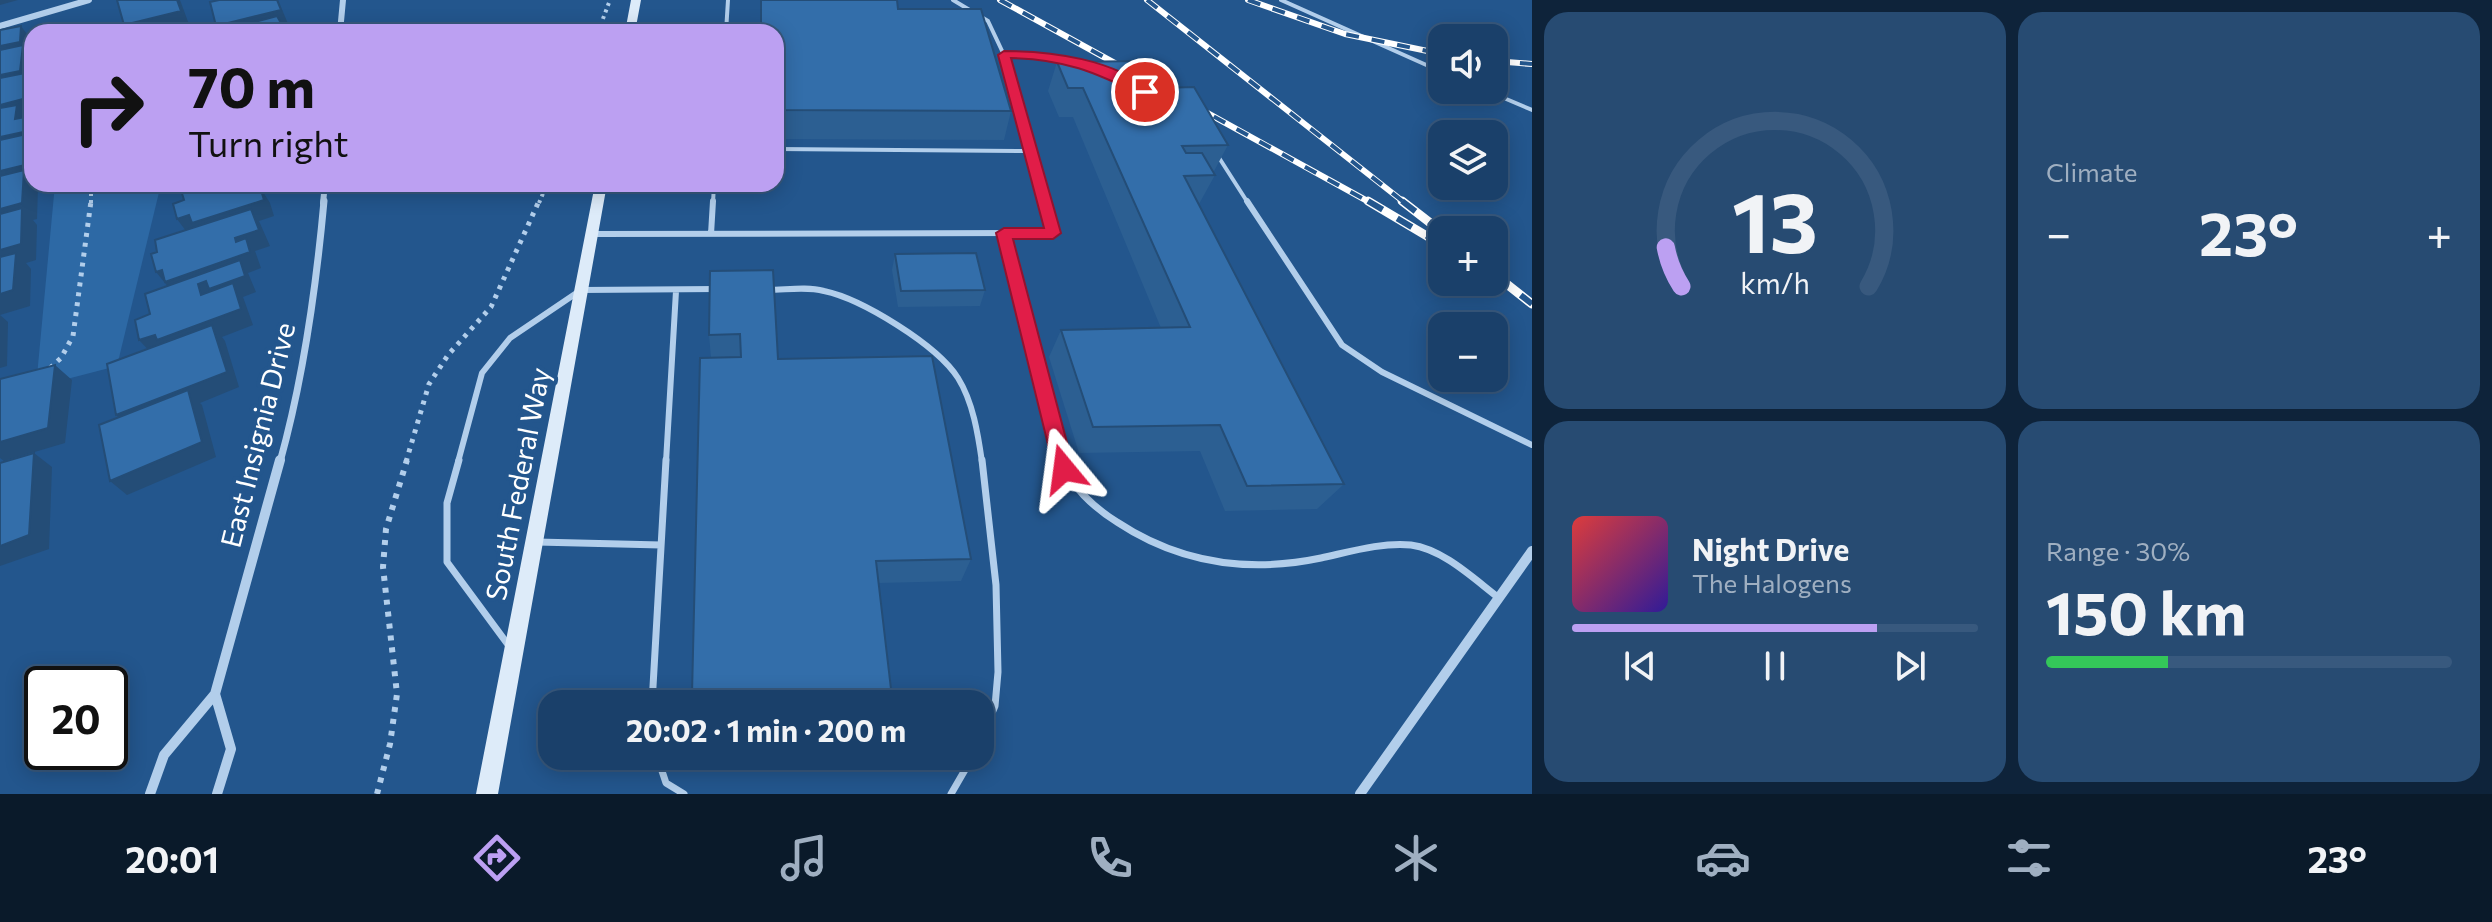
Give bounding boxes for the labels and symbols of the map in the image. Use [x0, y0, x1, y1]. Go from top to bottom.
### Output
pin [1111, 58, 1179, 126]
street label: East Insignia Drive [213, 319, 301, 551]
street label: South Federal Way [478, 364, 556, 603]
position arrow [1022, 427, 1106, 511]
speed limit sign: 20 [24, 666, 128, 770]

